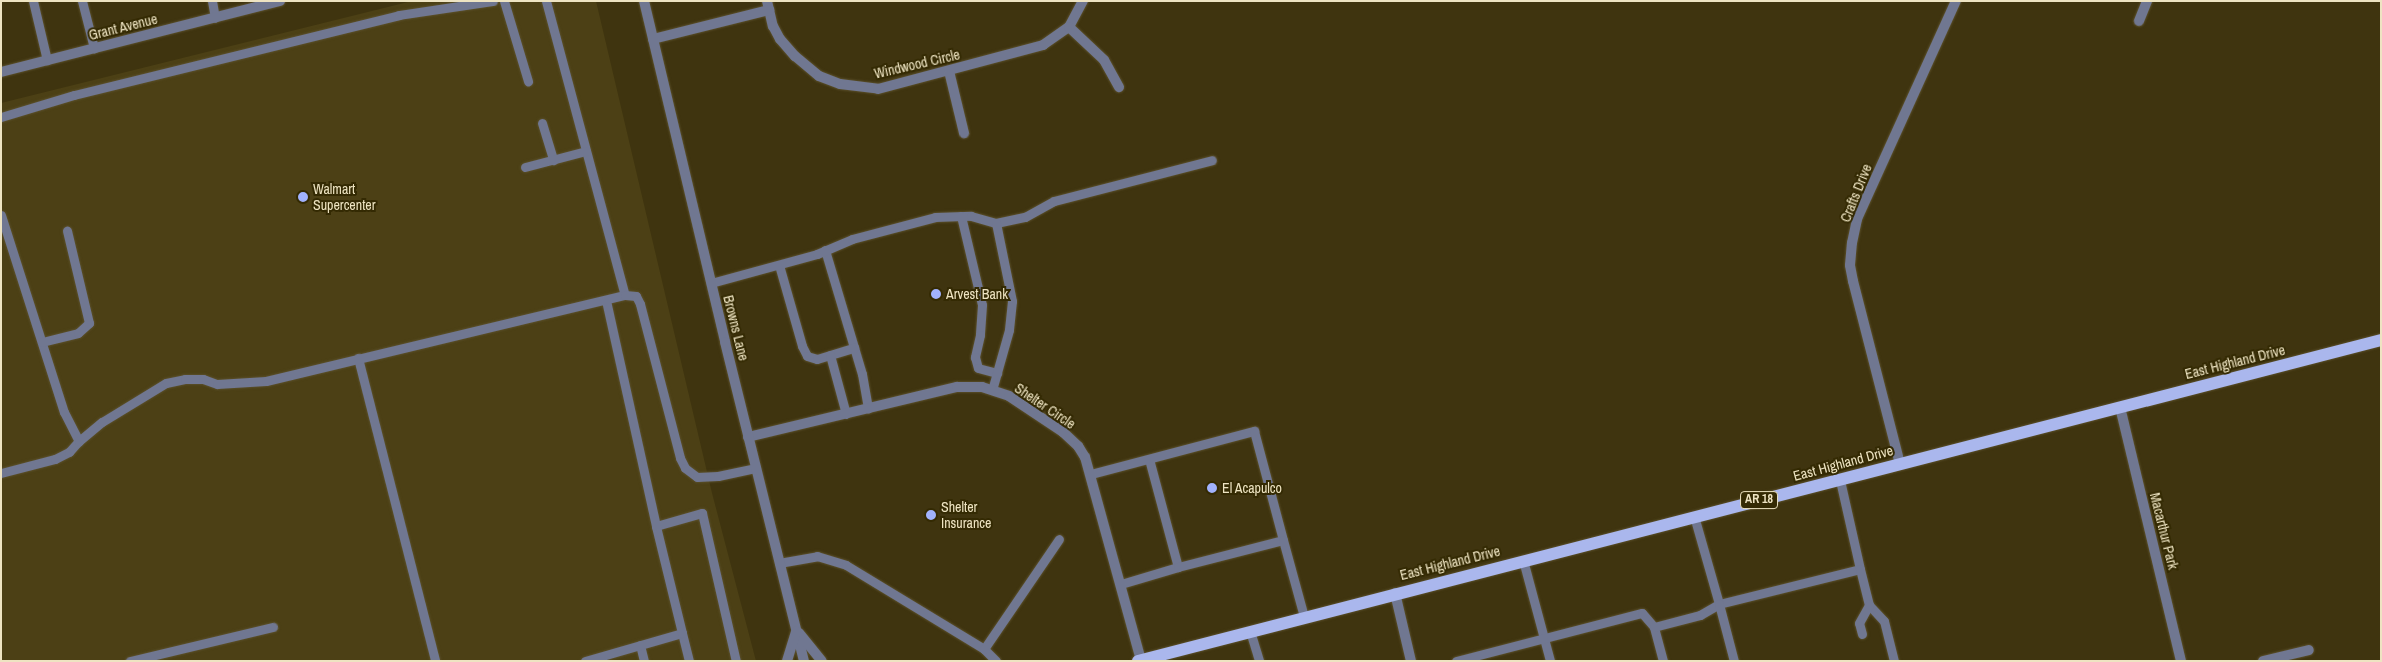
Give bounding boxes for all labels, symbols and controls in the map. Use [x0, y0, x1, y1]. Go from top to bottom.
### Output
street label: Grant Avenue [87, 10, 159, 44]
street label: Windwood Circle [873, 46, 961, 82]
street label: Crafts Drive [1837, 161, 1875, 225]
place label: Walmart Supercenter [313, 181, 376, 213]
marker: Walmart Supercenter [297, 191, 309, 203]
place label: Arvest Bank [946, 286, 1008, 302]
marker: Arvest Bank [930, 288, 942, 300]
street label: Browns Lane [720, 293, 752, 363]
street label: East Highland Drive [2183, 341, 2287, 383]
street label: Shelter Circle [1011, 380, 1079, 432]
street label: East Highland Drive [1791, 442, 1895, 484]
place label: El Acapulco [1222, 480, 1283, 496]
marker: El Acapulco [1206, 482, 1218, 494]
road number: AR 18 [1739, 490, 1779, 510]
street label: Macarthur Park [2146, 491, 2182, 571]
place label: Shelter Insurance [941, 499, 991, 532]
marker: Shelter Insurance [925, 509, 937, 521]
street label: East Highland Drive [1398, 542, 1502, 584]

